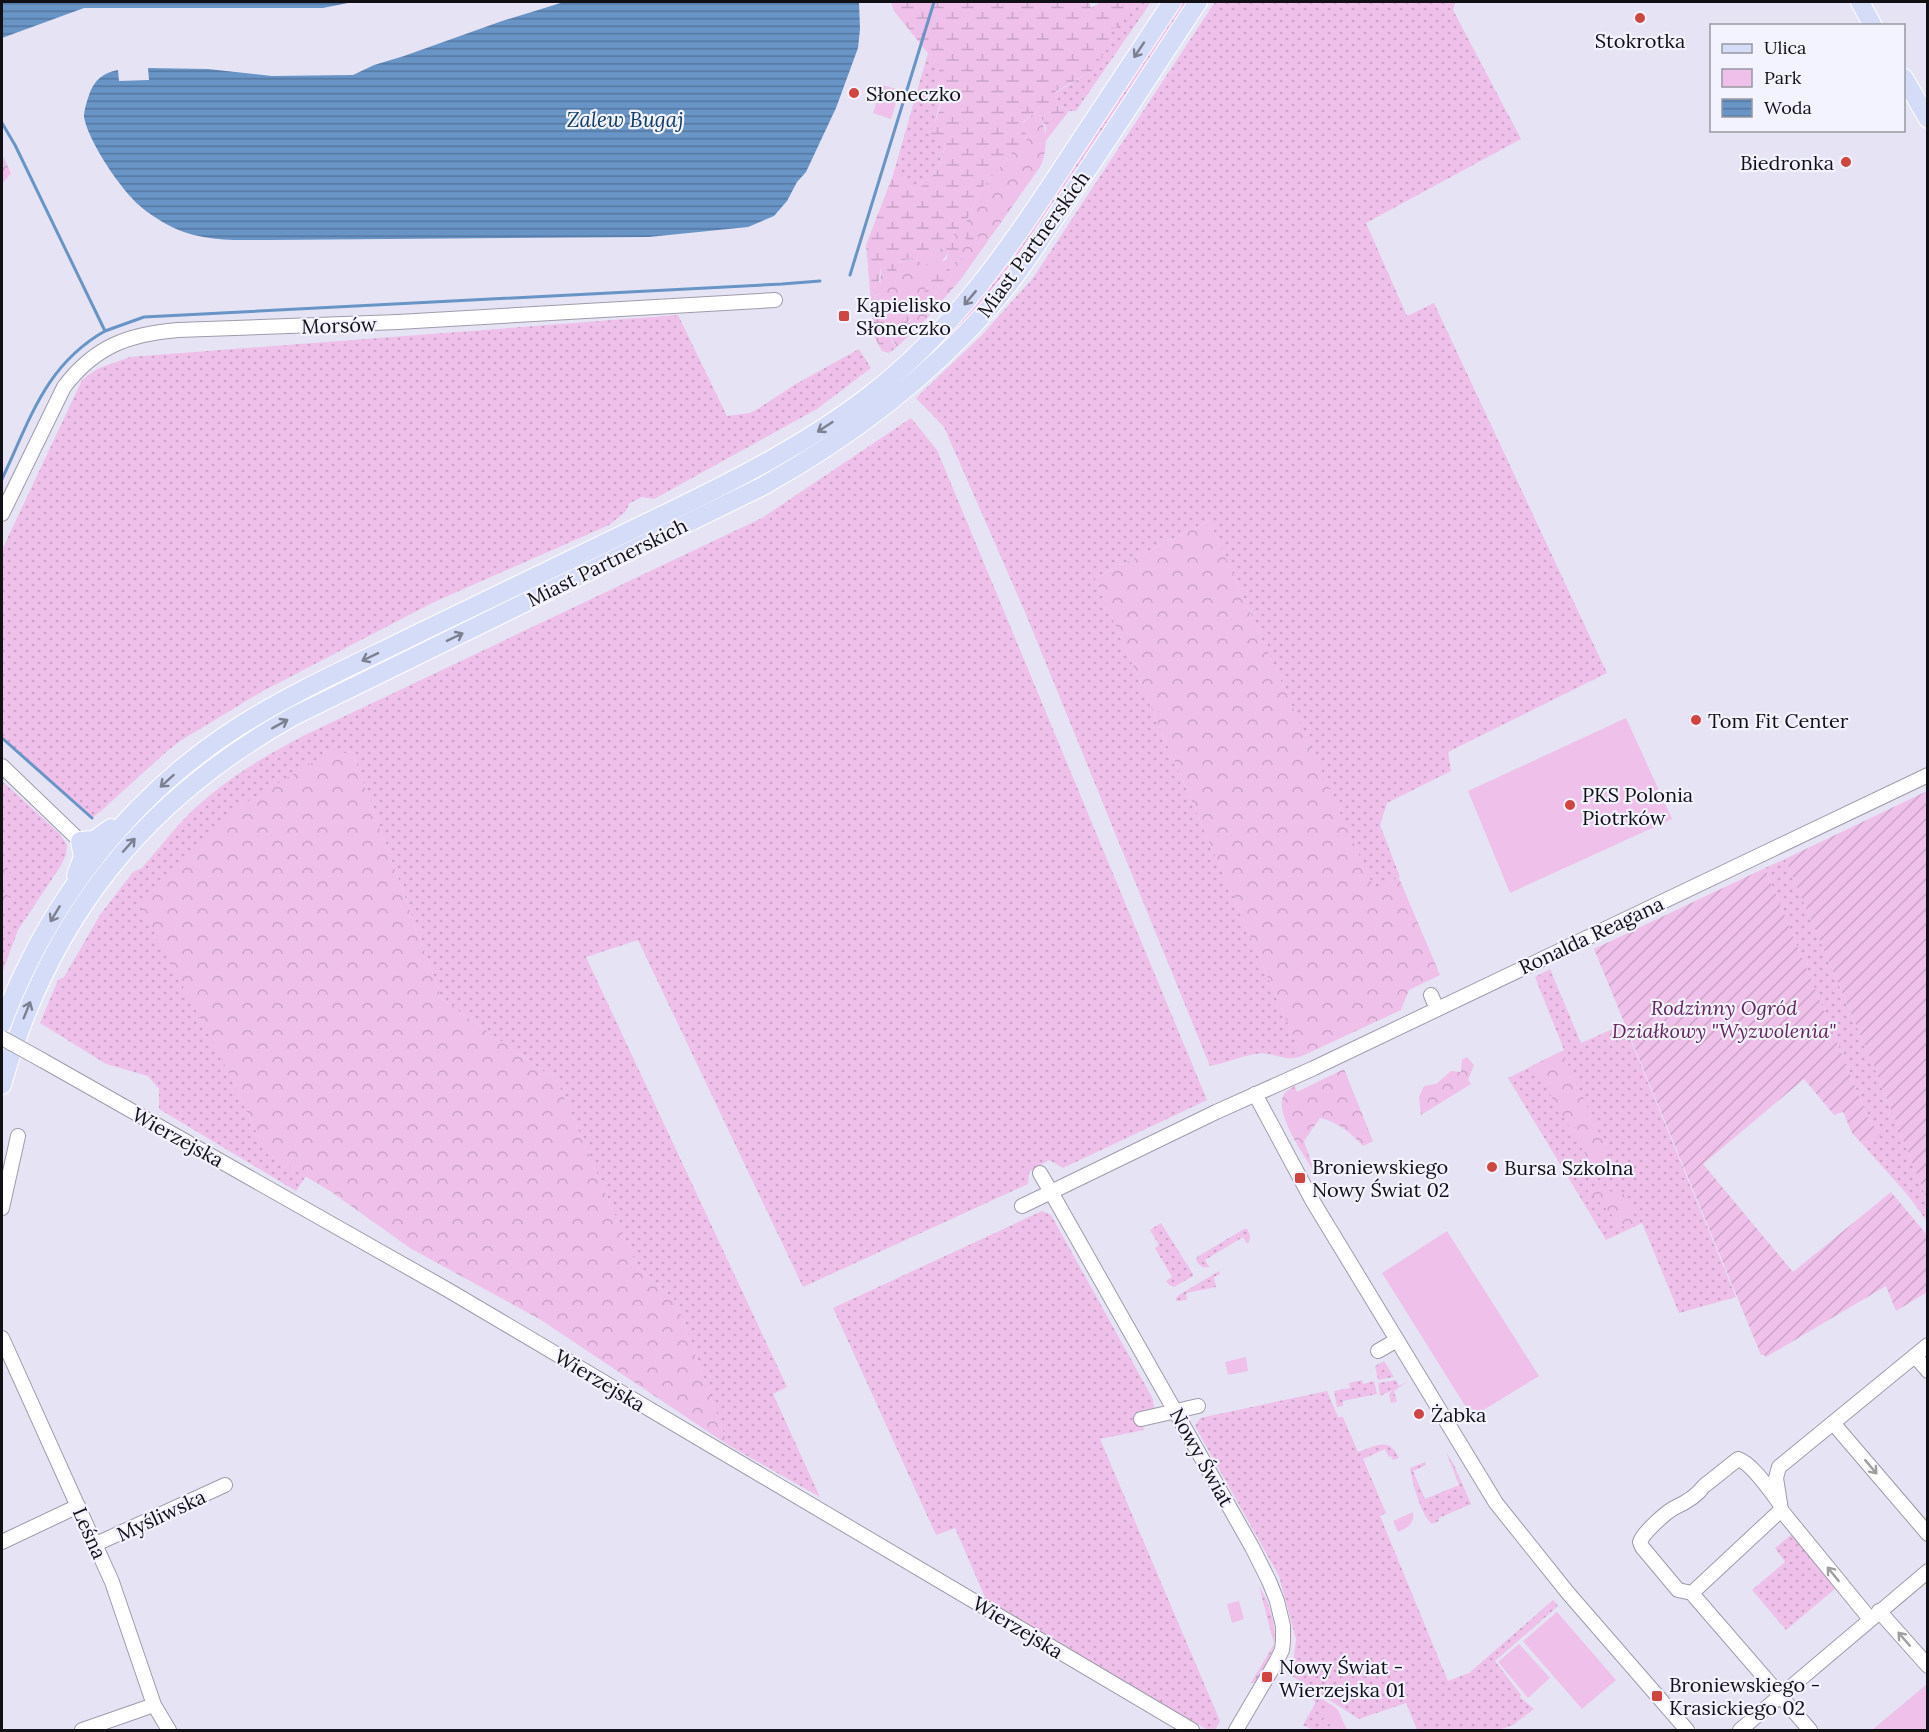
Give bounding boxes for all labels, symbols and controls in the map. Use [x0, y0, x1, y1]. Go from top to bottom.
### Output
marker: Stokrotka [1633, 11, 1647, 25]
legend [1710, 24, 1905, 132]
place label: Stokrotka [1595, 28, 1685, 53]
text: Ulica [1764, 36, 1806, 59]
one-way arrow [1133, 42, 1146, 59]
text: Park [1764, 66, 1802, 89]
place label: Słoneczko [866, 81, 961, 106]
marker: Słoneczko [847, 86, 861, 100]
text: Woda [1764, 96, 1812, 119]
water label: Zalew Bugaj [567, 106, 683, 133]
place label: Biedronka [1740, 150, 1834, 175]
marker: Biedronka [1839, 155, 1853, 169]
street label: Miast Partnerskich [971, 166, 1095, 322]
one-way arrow [963, 290, 977, 305]
place label: Kąpielisko Słoneczko [856, 292, 951, 340]
marker: Kąpielisko Słoneczko [837, 309, 851, 323]
street label: Morsów [301, 311, 377, 339]
one-way arrow [817, 421, 834, 434]
street label: Miast Partnerskich [523, 512, 691, 612]
one-way arrow [445, 630, 463, 642]
one-way arrow [362, 652, 380, 663]
place label: Tom Fit Center [1708, 708, 1849, 733]
marker: Tom Fit Center [1689, 713, 1703, 727]
one-way arrow [272, 717, 289, 729]
one-way arrow [160, 774, 175, 788]
place label: PKS Polonia Piotrków [1582, 782, 1693, 830]
marker: PKS Polonia Piotrków [1563, 798, 1577, 812]
one-way arrow [122, 838, 136, 853]
street label: Ronalda Reagana [1515, 891, 1667, 979]
one-way arrow [49, 905, 61, 922]
park label: Rodzinny Ogród Działkowy "Wyzwolenia" [1612, 995, 1836, 1043]
one-way arrow [22, 1001, 33, 1020]
street label: Wierzejska [128, 1102, 228, 1172]
place label: Broniewskiego Nowy Świat 02 [1312, 1154, 1449, 1202]
place label: Bursa Szkolna [1504, 1155, 1634, 1180]
marker: Bursa Szkolna [1485, 1160, 1499, 1174]
marker: Broniewskiego Nowy Świat 02 [1293, 1171, 1307, 1185]
street label: Wierzejska [550, 1343, 650, 1417]
place label: Żabka [1431, 1402, 1486, 1427]
street label: Nowy Świat [1165, 1403, 1240, 1511]
marker: Żabka [1412, 1407, 1426, 1421]
one-way arrow [1865, 1459, 1878, 1475]
street label: Myśliwska [113, 1484, 209, 1546]
street label: Leśna [68, 1503, 112, 1563]
one-way arrow [1827, 1566, 1840, 1582]
street label: Wierzejska [968, 1590, 1068, 1664]
one-way arrow [1897, 1631, 1910, 1647]
place label: Nowy Świat - Wierzejska 01 [1279, 1654, 1405, 1702]
marker: Nowy Świat - Wierzejska 01 [1260, 1670, 1274, 1684]
place label: Broniewskiego - Krasickiego 02 [1669, 1672, 1820, 1720]
marker: Broniewskiego - Krasickiego 02 [1650, 1689, 1664, 1703]

